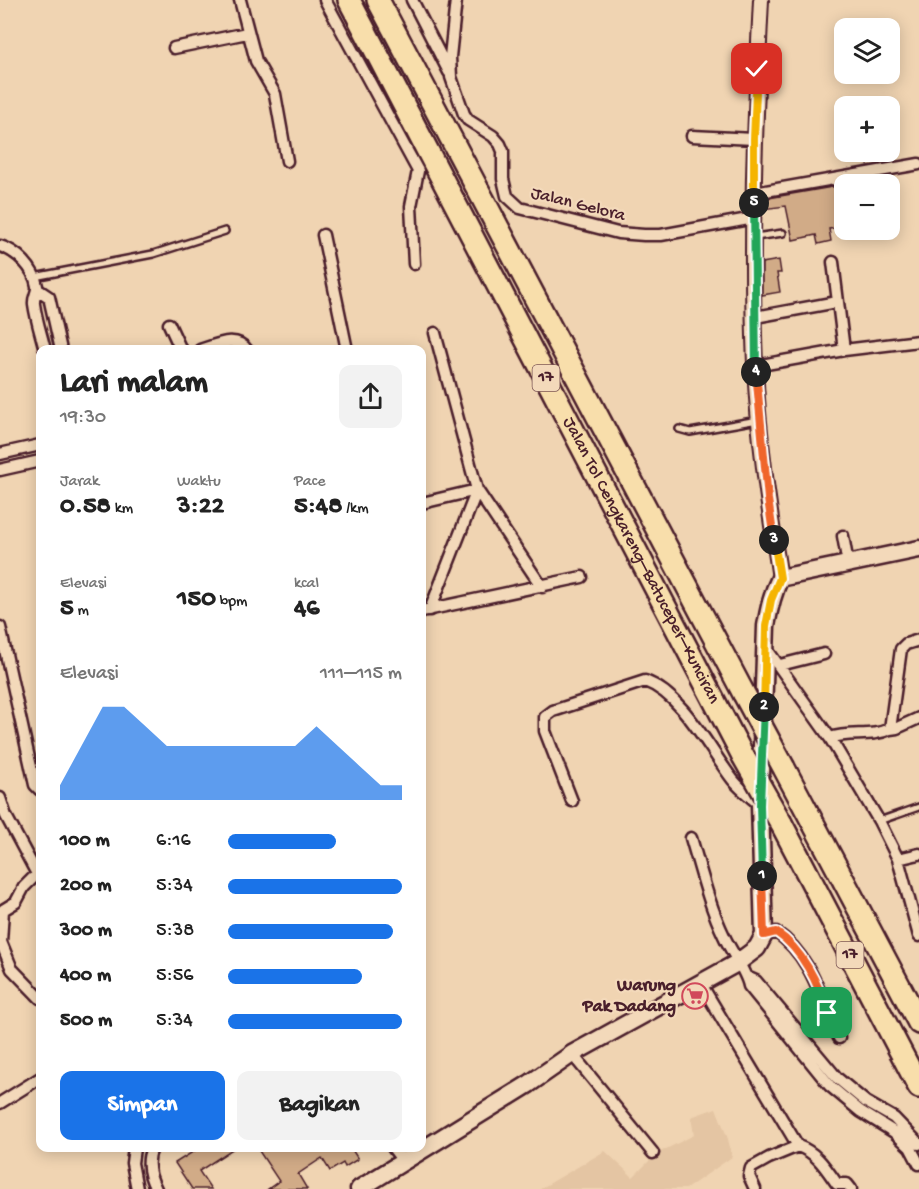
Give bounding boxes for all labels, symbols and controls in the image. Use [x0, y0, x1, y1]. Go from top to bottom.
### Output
map controls [834, 18, 900, 240]
button: layers [834, 18, 900, 84]
pin [731, 43, 782, 94]
icon: check [740, 52, 773, 85]
button: + [834, 96, 900, 162]
button: − [834, 174, 900, 240]
street label: Jalan Gelora [529, 183, 628, 227]
pin: 5 [739, 188, 769, 218]
text: 5 [750, 193, 758, 212]
pin: 4 [741, 357, 771, 387]
text: 4 [752, 362, 760, 381]
text: Lari malam [60, 365, 208, 403]
button: share [339, 365, 402, 428]
road number: 17 [532, 365, 560, 391]
text: 19:30 [60, 407, 106, 430]
street label: Jalan Tol Cengkareng–Batuceper–Kunciran [558, 414, 725, 708]
text: Jarak [60, 473, 99, 492]
text: Waktu [177, 473, 221, 492]
text: Pace [294, 473, 325, 492]
text: 0.58 [60, 492, 111, 523]
text: 3:22 [177, 492, 224, 523]
text: 5:48 [294, 492, 342, 523]
text: km [111, 500, 133, 519]
text: /km [342, 500, 369, 519]
pin: 3 [759, 525, 789, 555]
text: 3 [770, 530, 778, 549]
text: Elevasi [60, 575, 107, 594]
text: kcal [294, 575, 319, 594]
text: 150 [177, 585, 216, 616]
text: bpm [216, 593, 247, 612]
text: 5 [60, 594, 74, 625]
text: 46 [294, 594, 319, 625]
text: m [74, 602, 89, 621]
text: Elevasi [60, 663, 119, 686]
text: 111–115 m [320, 663, 402, 686]
pin: 2 [749, 692, 779, 722]
text: 2 [760, 697, 768, 716]
text: 100 m [60, 830, 110, 853]
text: 6:16 [156, 830, 191, 853]
pin: 1 [747, 861, 777, 891]
text: 1 [759, 866, 765, 885]
text: 200 m [60, 875, 111, 898]
text: 5:34 [156, 875, 193, 898]
text: 300 m [60, 920, 112, 943]
text: 5:38 [156, 920, 194, 943]
road number: 17 [836, 942, 864, 968]
text: 400 m [60, 965, 111, 988]
text: 5:56 [156, 965, 193, 988]
place label: Warung Pak Dadang [582, 976, 676, 1018]
supermarket icon: Warung Pak Dadang [680, 981, 710, 1011]
pin [801, 987, 852, 1038]
icon: arrive [810, 996, 843, 1029]
text: 500 m [60, 1010, 112, 1033]
text: 5:34 [156, 1010, 193, 1033]
button: Simpan [60, 1071, 225, 1140]
button: Bagikan [237, 1071, 402, 1140]

